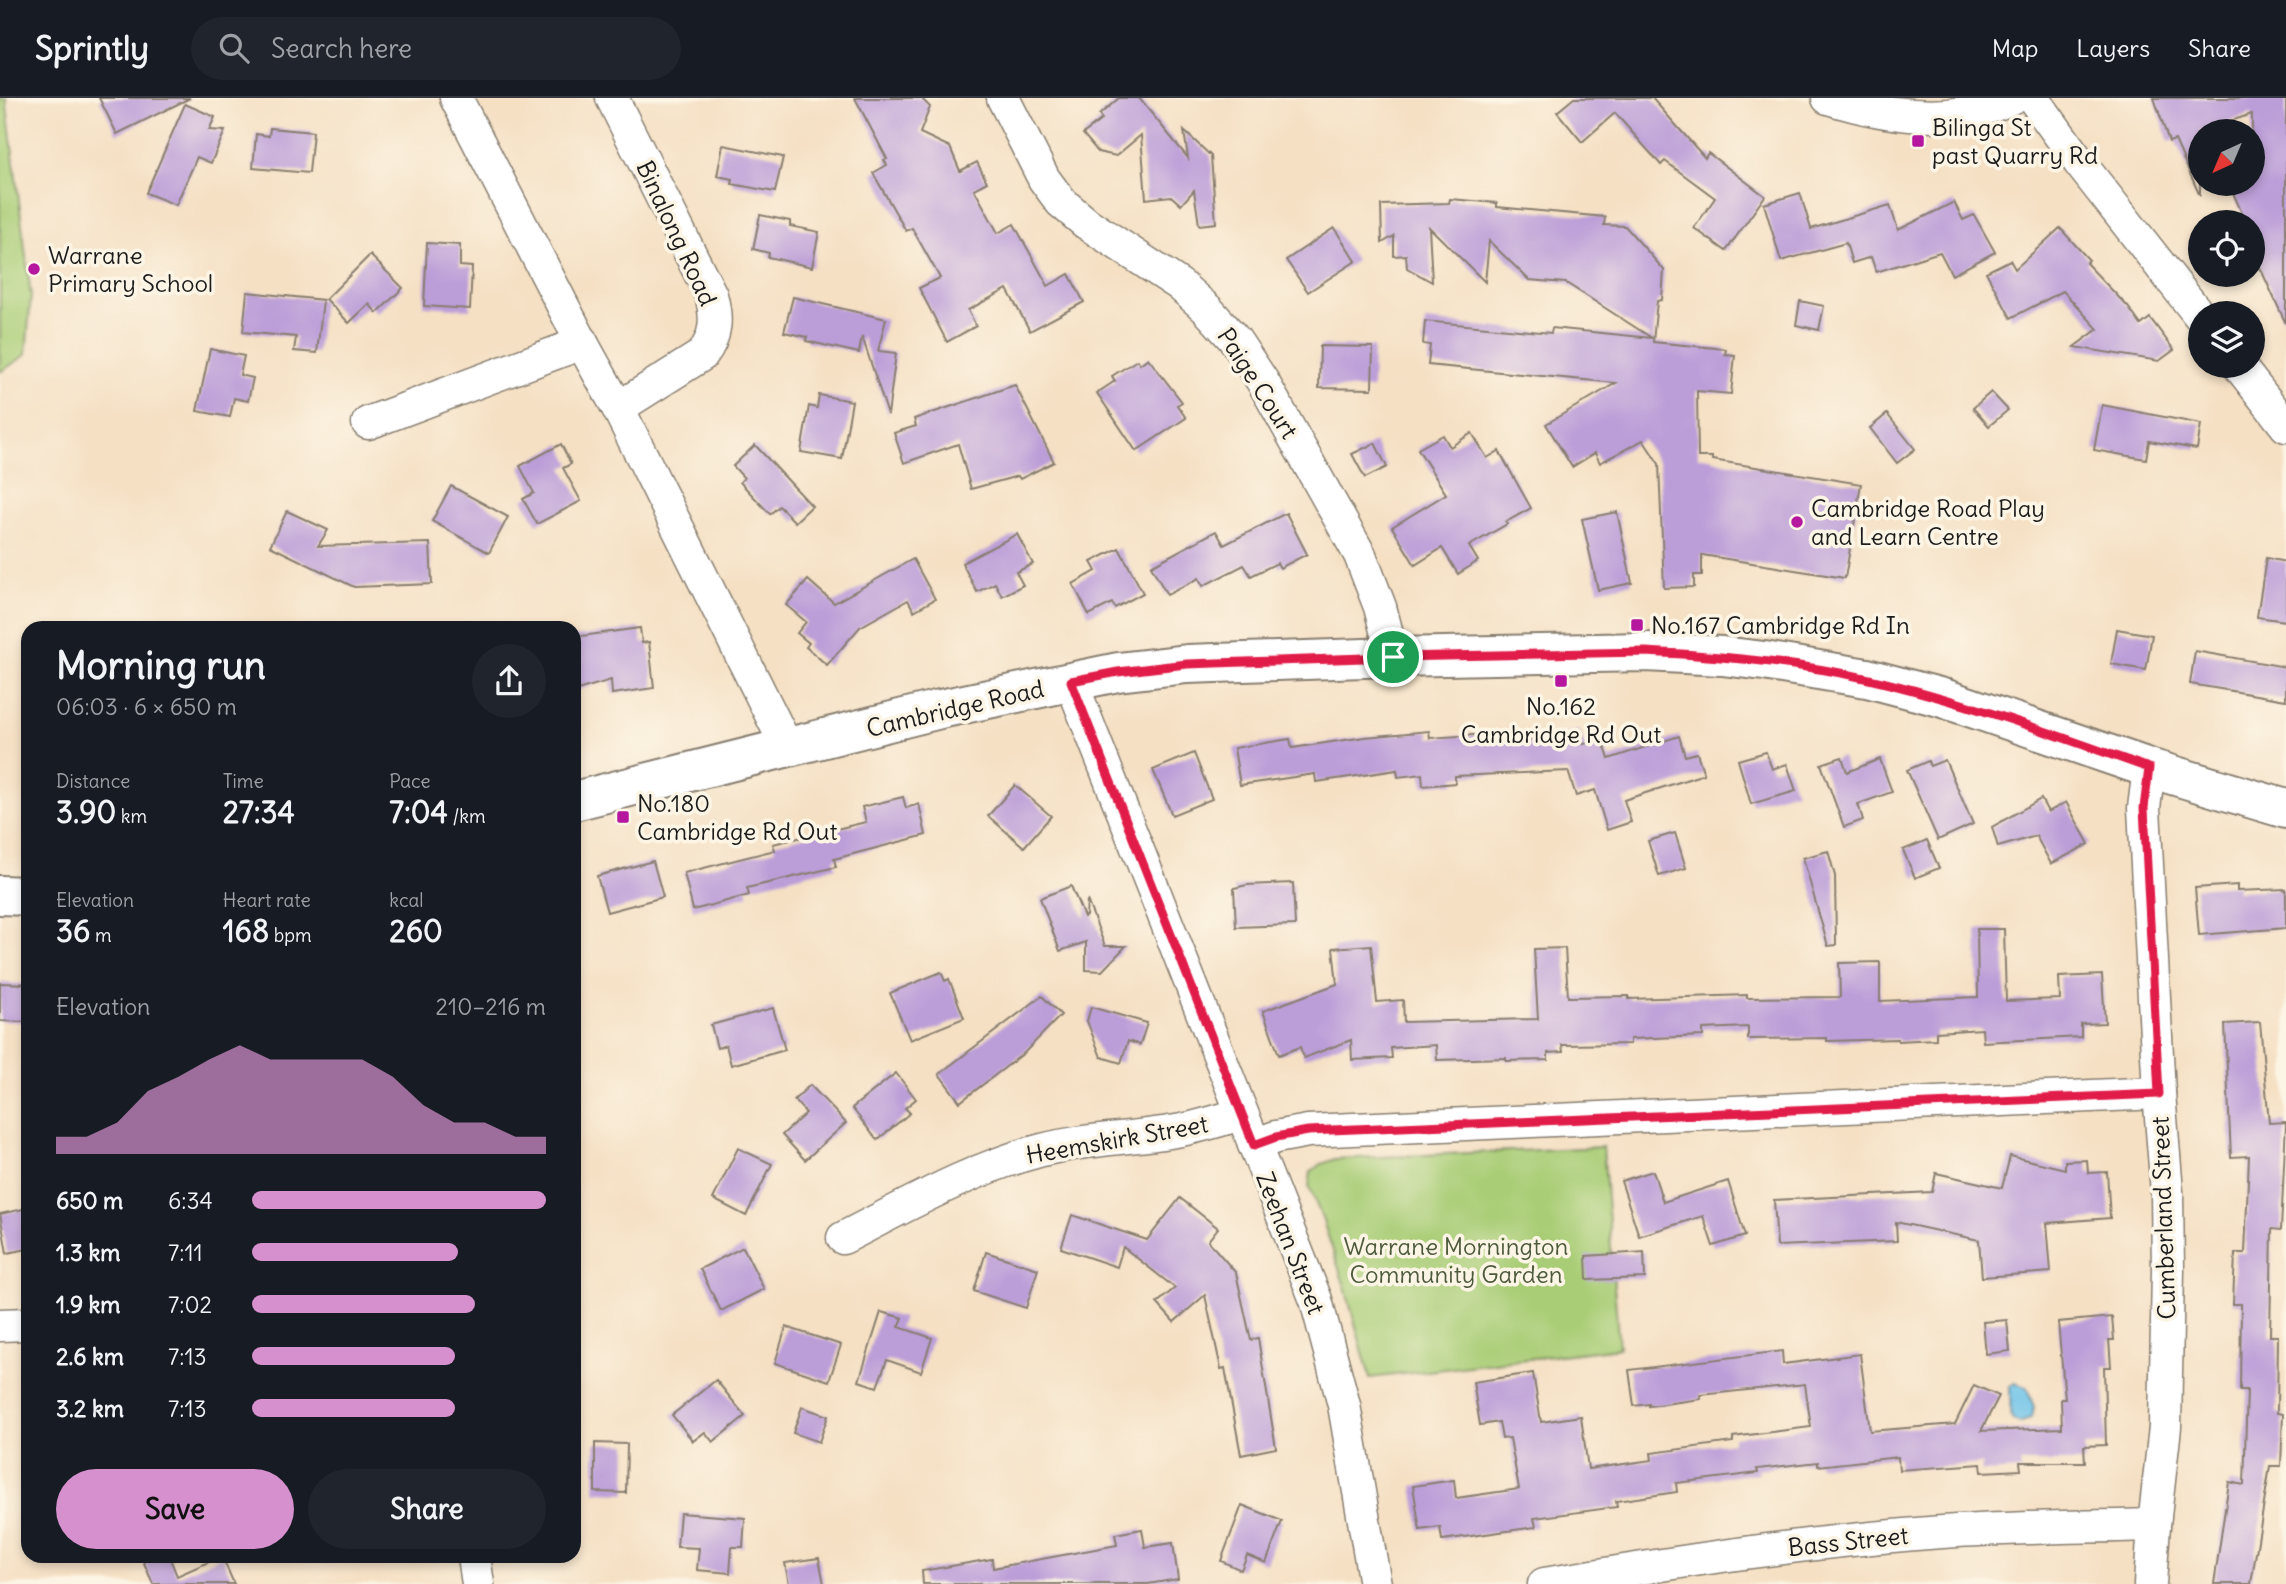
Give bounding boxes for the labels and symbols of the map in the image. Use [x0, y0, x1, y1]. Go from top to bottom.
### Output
place label: Bilinga St past Quarry Rd [1932, 112, 2098, 170]
north arrow [2188, 119, 2264, 196]
marker: Bilinga St past Quarry Rd [1910, 133, 1926, 149]
street label: Binalong Road [630, 156, 724, 310]
place label: Warrane Primary School [48, 240, 213, 298]
marker: Warrane Primary School [26, 261, 42, 277]
street label: Paige Court [1211, 322, 1305, 444]
place label: Cambridge Road Play and Learn Centre [1811, 493, 2045, 551]
marker: Cambridge Road Play and Learn Centre [1789, 514, 1805, 530]
place label: No.167 Cambridge Rd In [1651, 610, 1910, 640]
marker: No.167 Cambridge Rd In [1629, 617, 1645, 633]
pin [1363, 627, 1423, 687]
street label: Cambridge Road [863, 673, 1047, 743]
marker: No.162 Cambridge Rd Out [1553, 673, 1569, 689]
place label: No.162 Cambridge Rd Out [1461, 691, 1661, 749]
place label: No.180 Cambridge Rd Out [637, 788, 838, 846]
marker: No.180 Cambridge Rd Out [615, 809, 631, 825]
street label: Heemskirk Street [1024, 1108, 1210, 1170]
street label: Cumberland Street [2144, 1116, 2182, 1320]
street label: Zeehan Street [1250, 1168, 1332, 1318]
park label: Warrane Mornington Community Garden [1344, 1231, 1569, 1289]
street label: Bass Street [1786, 1520, 1910, 1562]

